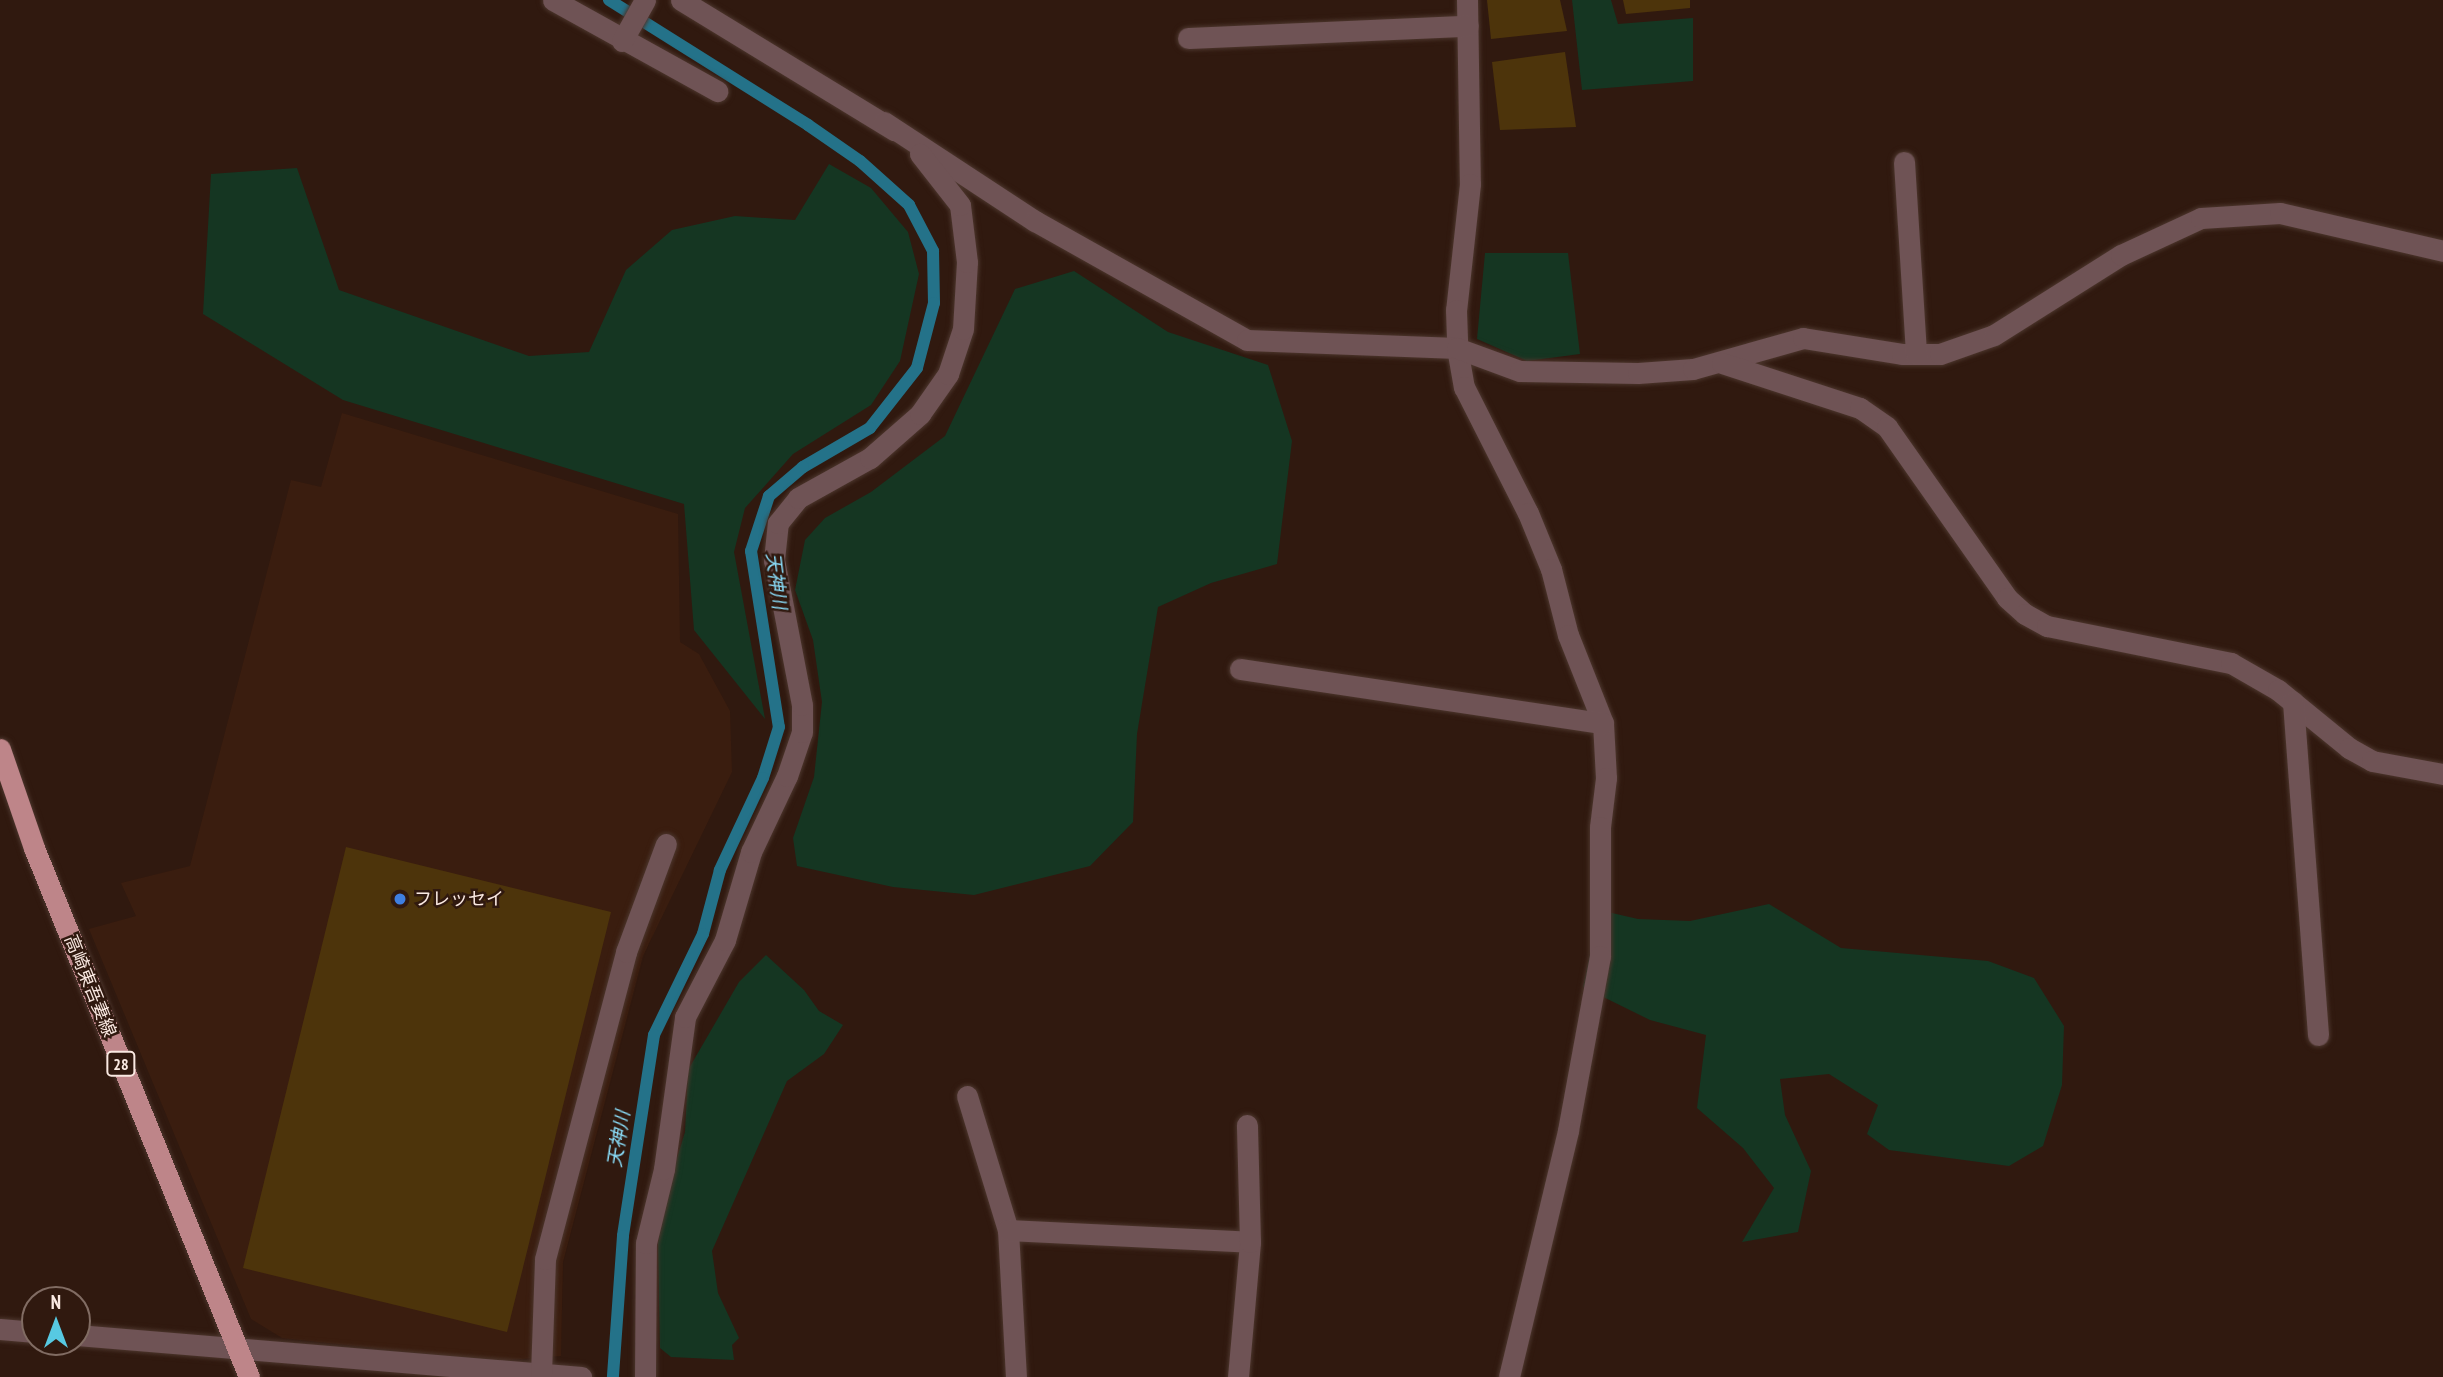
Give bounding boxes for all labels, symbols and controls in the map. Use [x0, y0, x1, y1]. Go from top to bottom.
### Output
water label: 天神川 [761, 551, 791, 611]
place label: フレッセイ [414, 888, 504, 910]
marker: フレッセイ [392, 891, 408, 907]
street label: 高崎東吾妻線 [60, 932, 120, 1040]
road number: 28 [105, 1052, 137, 1076]
water label: 天神川 [603, 1109, 635, 1169]
north arrow [21, 1286, 91, 1356]
text: N [51, 1290, 61, 1314]

